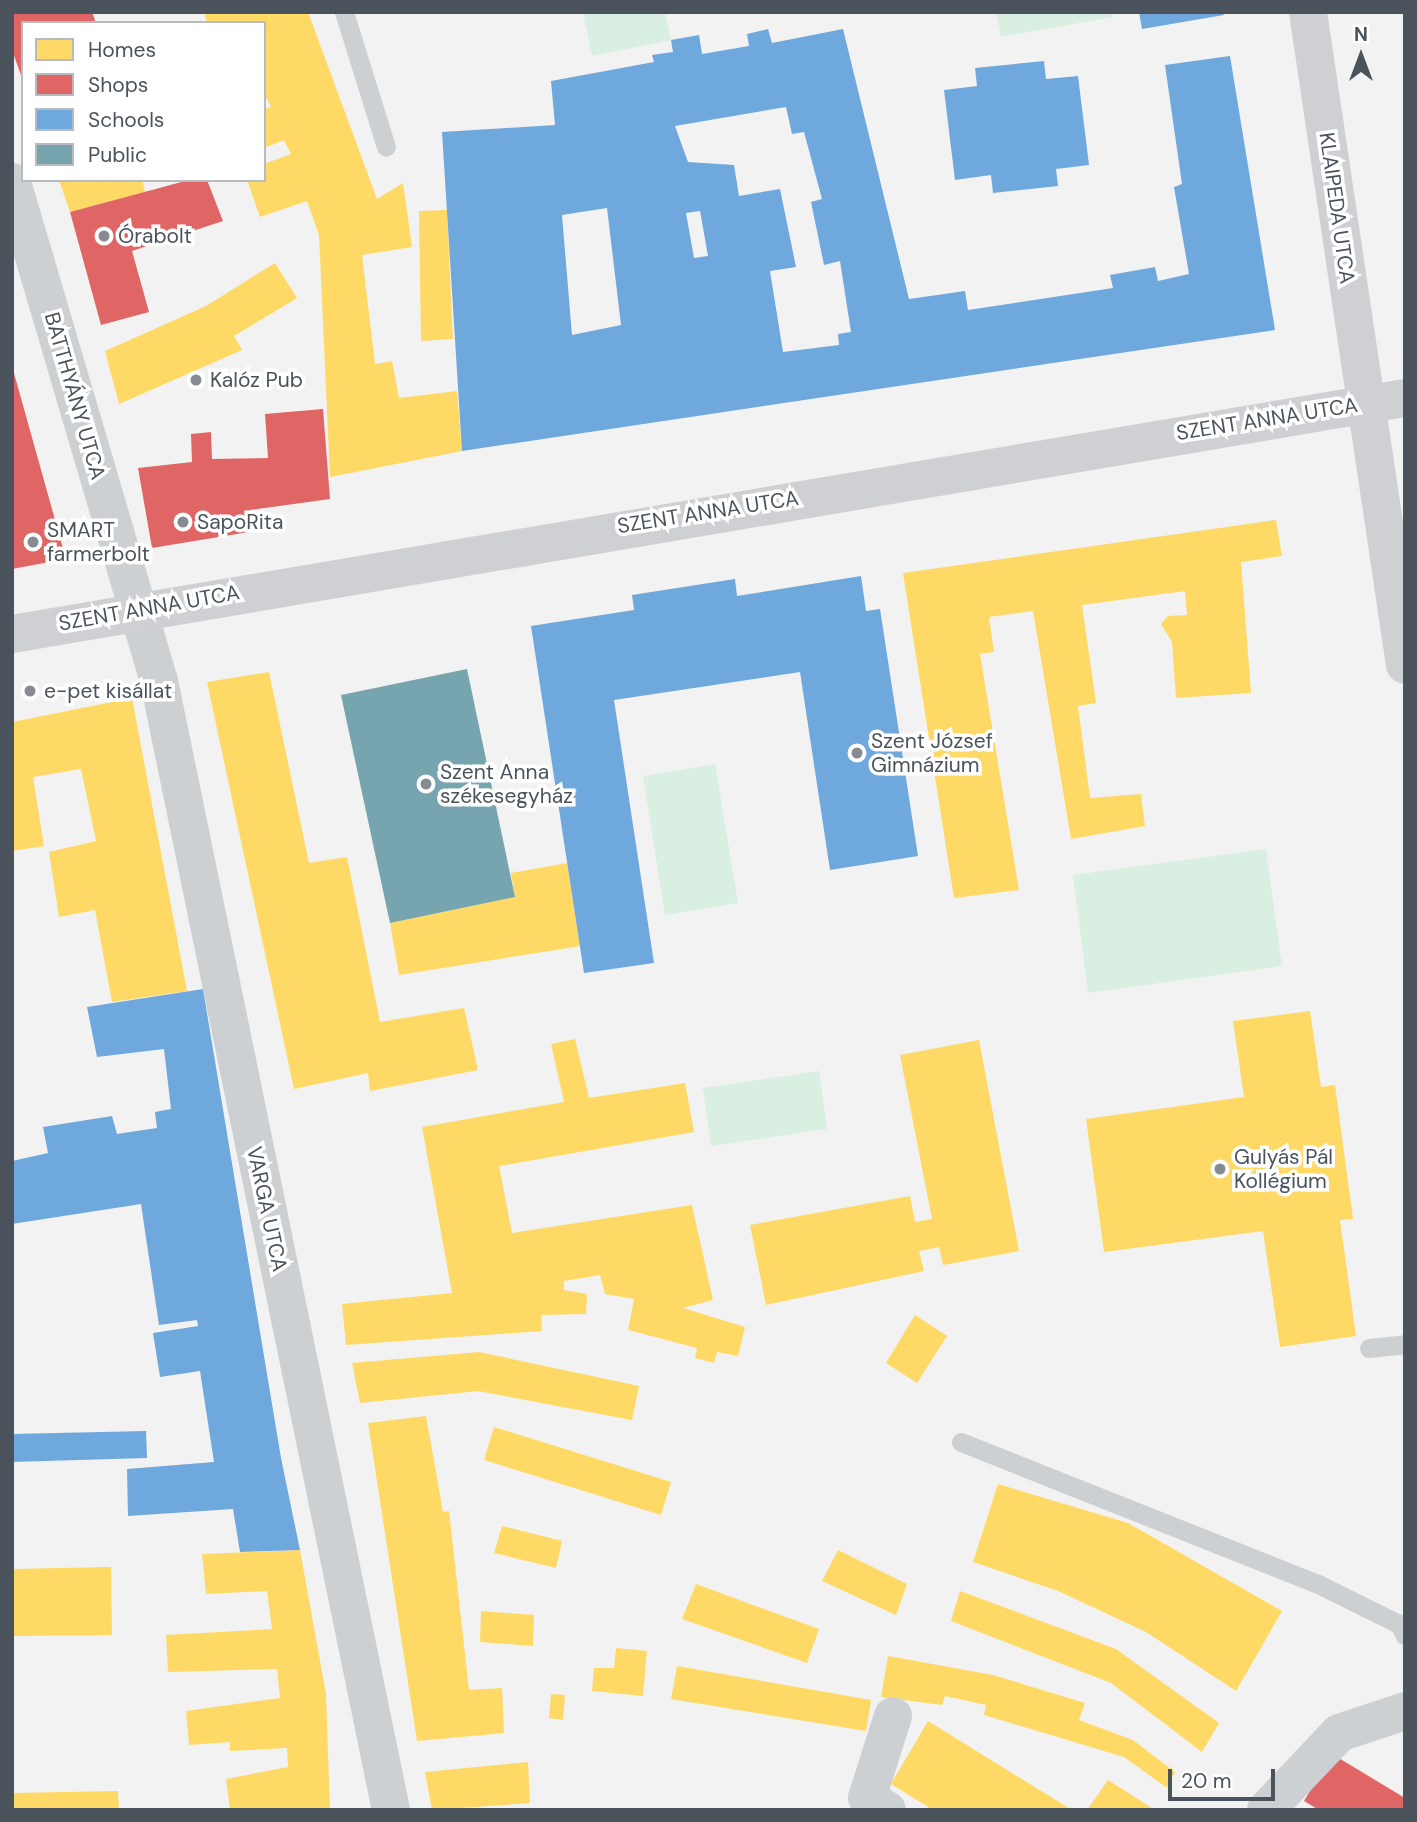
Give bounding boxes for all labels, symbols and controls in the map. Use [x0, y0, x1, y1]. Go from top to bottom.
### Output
legend [21, 21, 266, 182]
north arrow [1326, 21, 1396, 91]
text: N [1354, 22, 1368, 47]
text: Homes [88, 36, 156, 64]
text: Shops [88, 71, 148, 99]
text: Schools [88, 106, 164, 134]
street label: KLAIPEDA UTCA [1314, 131, 1360, 285]
text: Public [88, 141, 147, 169]
place label: Órabolt [118, 223, 192, 249]
marker: Órabolt [96, 228, 112, 244]
street label: BATTHYÁNY UTCA [39, 309, 111, 483]
place label: Kalóz Pub [210, 367, 303, 393]
marker: Kalóz Pub [188, 372, 204, 388]
street label: SZENT ANNA UTCA [1175, 392, 1359, 446]
street label: SZENT ANNA UTCA [616, 485, 800, 539]
place label: SapoRita [197, 509, 283, 535]
marker: SapoRita [175, 514, 191, 530]
place label: SMART farmerbolt [47, 517, 150, 567]
marker: SMART farmerbolt [25, 534, 41, 550]
street label: SZENT ANNA UTCA [57, 580, 241, 636]
place label: e-pet kisállat [44, 678, 172, 704]
marker: e-pet kisállat [22, 683, 38, 699]
place label: Szent József Gimnázium [871, 728, 993, 778]
marker: Szent József Gimnázium [849, 745, 865, 761]
place label: Szent Anna székesegyház [440, 759, 573, 809]
marker: Szent Anna székesegyház [418, 776, 434, 792]
street label: VARGA UTCA [241, 1144, 293, 1274]
place label: Gulyás Pál Kollégium [1234, 1144, 1333, 1194]
marker: Gulyás Pál Kollégium [1212, 1161, 1228, 1177]
scale bar [1172, 1756, 1279, 1800]
text: 20 m [1181, 1767, 1232, 1795]

